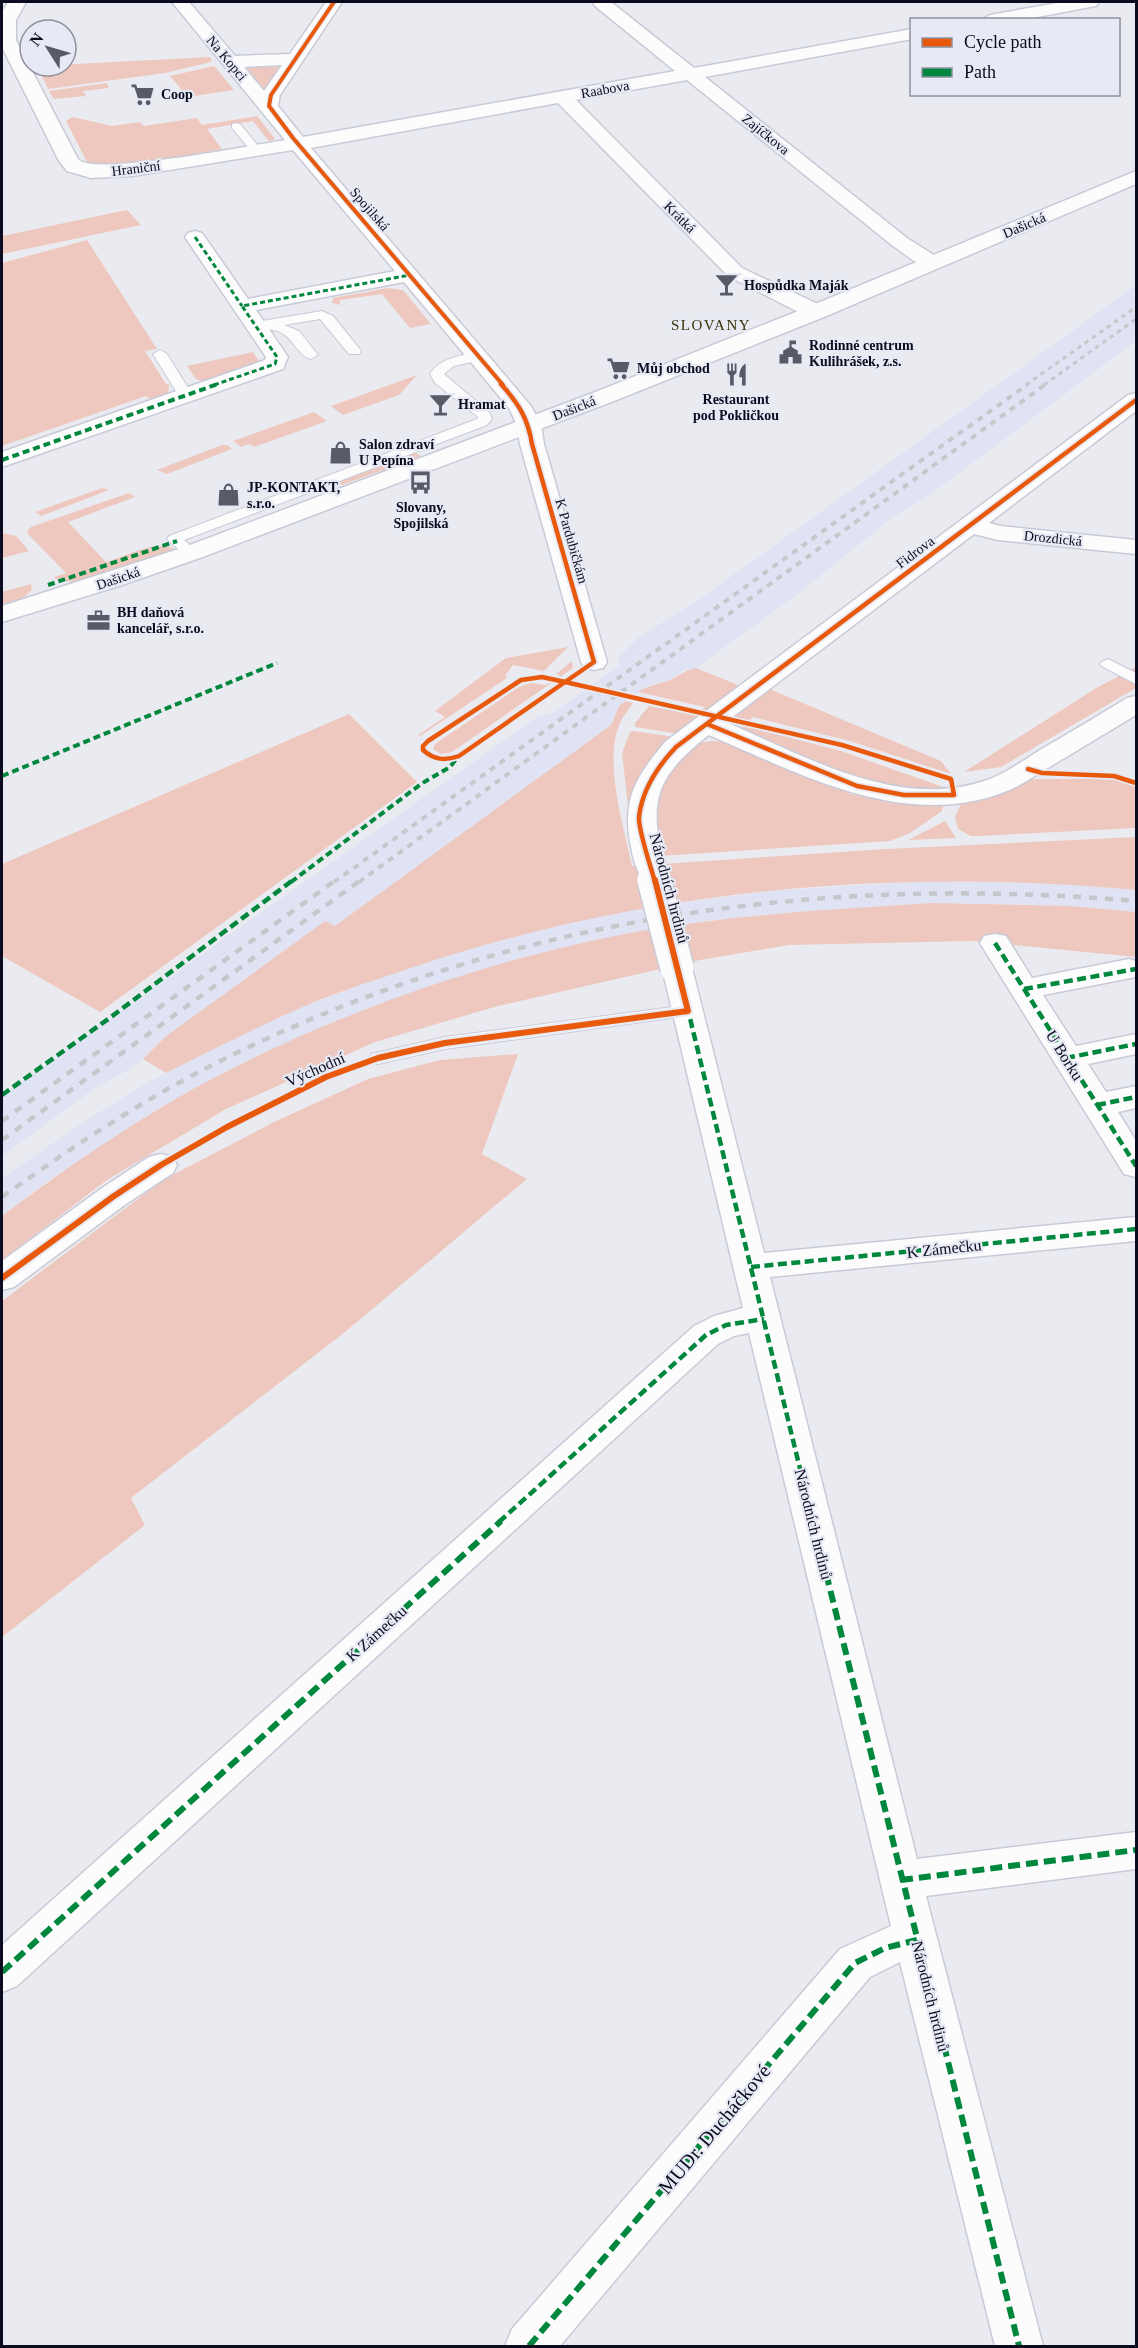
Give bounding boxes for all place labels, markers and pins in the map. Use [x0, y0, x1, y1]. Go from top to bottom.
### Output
supermarket icon: Coop [130, 81, 156, 107]
place label: Coop [161, 87, 193, 102]
bar icon: Hospůdka Maják [713, 272, 739, 298]
place label: Hospůdka Maják [744, 278, 849, 293]
place label: Rodinné centrum Kulihrášek, z.s. [809, 338, 914, 369]
public building icon: Rodinné centrum Kulihrášek, z.s. [778, 340, 804, 366]
supermarket icon: Můj obchod [606, 355, 632, 381]
place label: Můj obchod [637, 361, 710, 376]
restaurant icon: Restaurant pod Pokličkou [723, 362, 749, 388]
bar icon: Hramat [427, 391, 453, 417]
place label: Restaurant pod Pokličkou [693, 392, 779, 423]
place label: Hramat [458, 397, 506, 412]
place label: Salon zdraví U Pepína [359, 437, 435, 468]
shop icon: Salon zdraví U Pepína [328, 439, 354, 465]
bus stop icon: Slovany, Spojilská [408, 470, 434, 496]
place label: JP-KONTAKT, s.r.o. [247, 480, 340, 511]
shop icon: JP-KONTAKT, s.r.o. [216, 482, 242, 508]
place label: Slovany, Spojilská [393, 500, 449, 531]
place label: BH daňová kancelář, s.r.o. [117, 605, 204, 636]
office icon: BH daňová kancelář, s.r.o. [86, 607, 112, 633]

